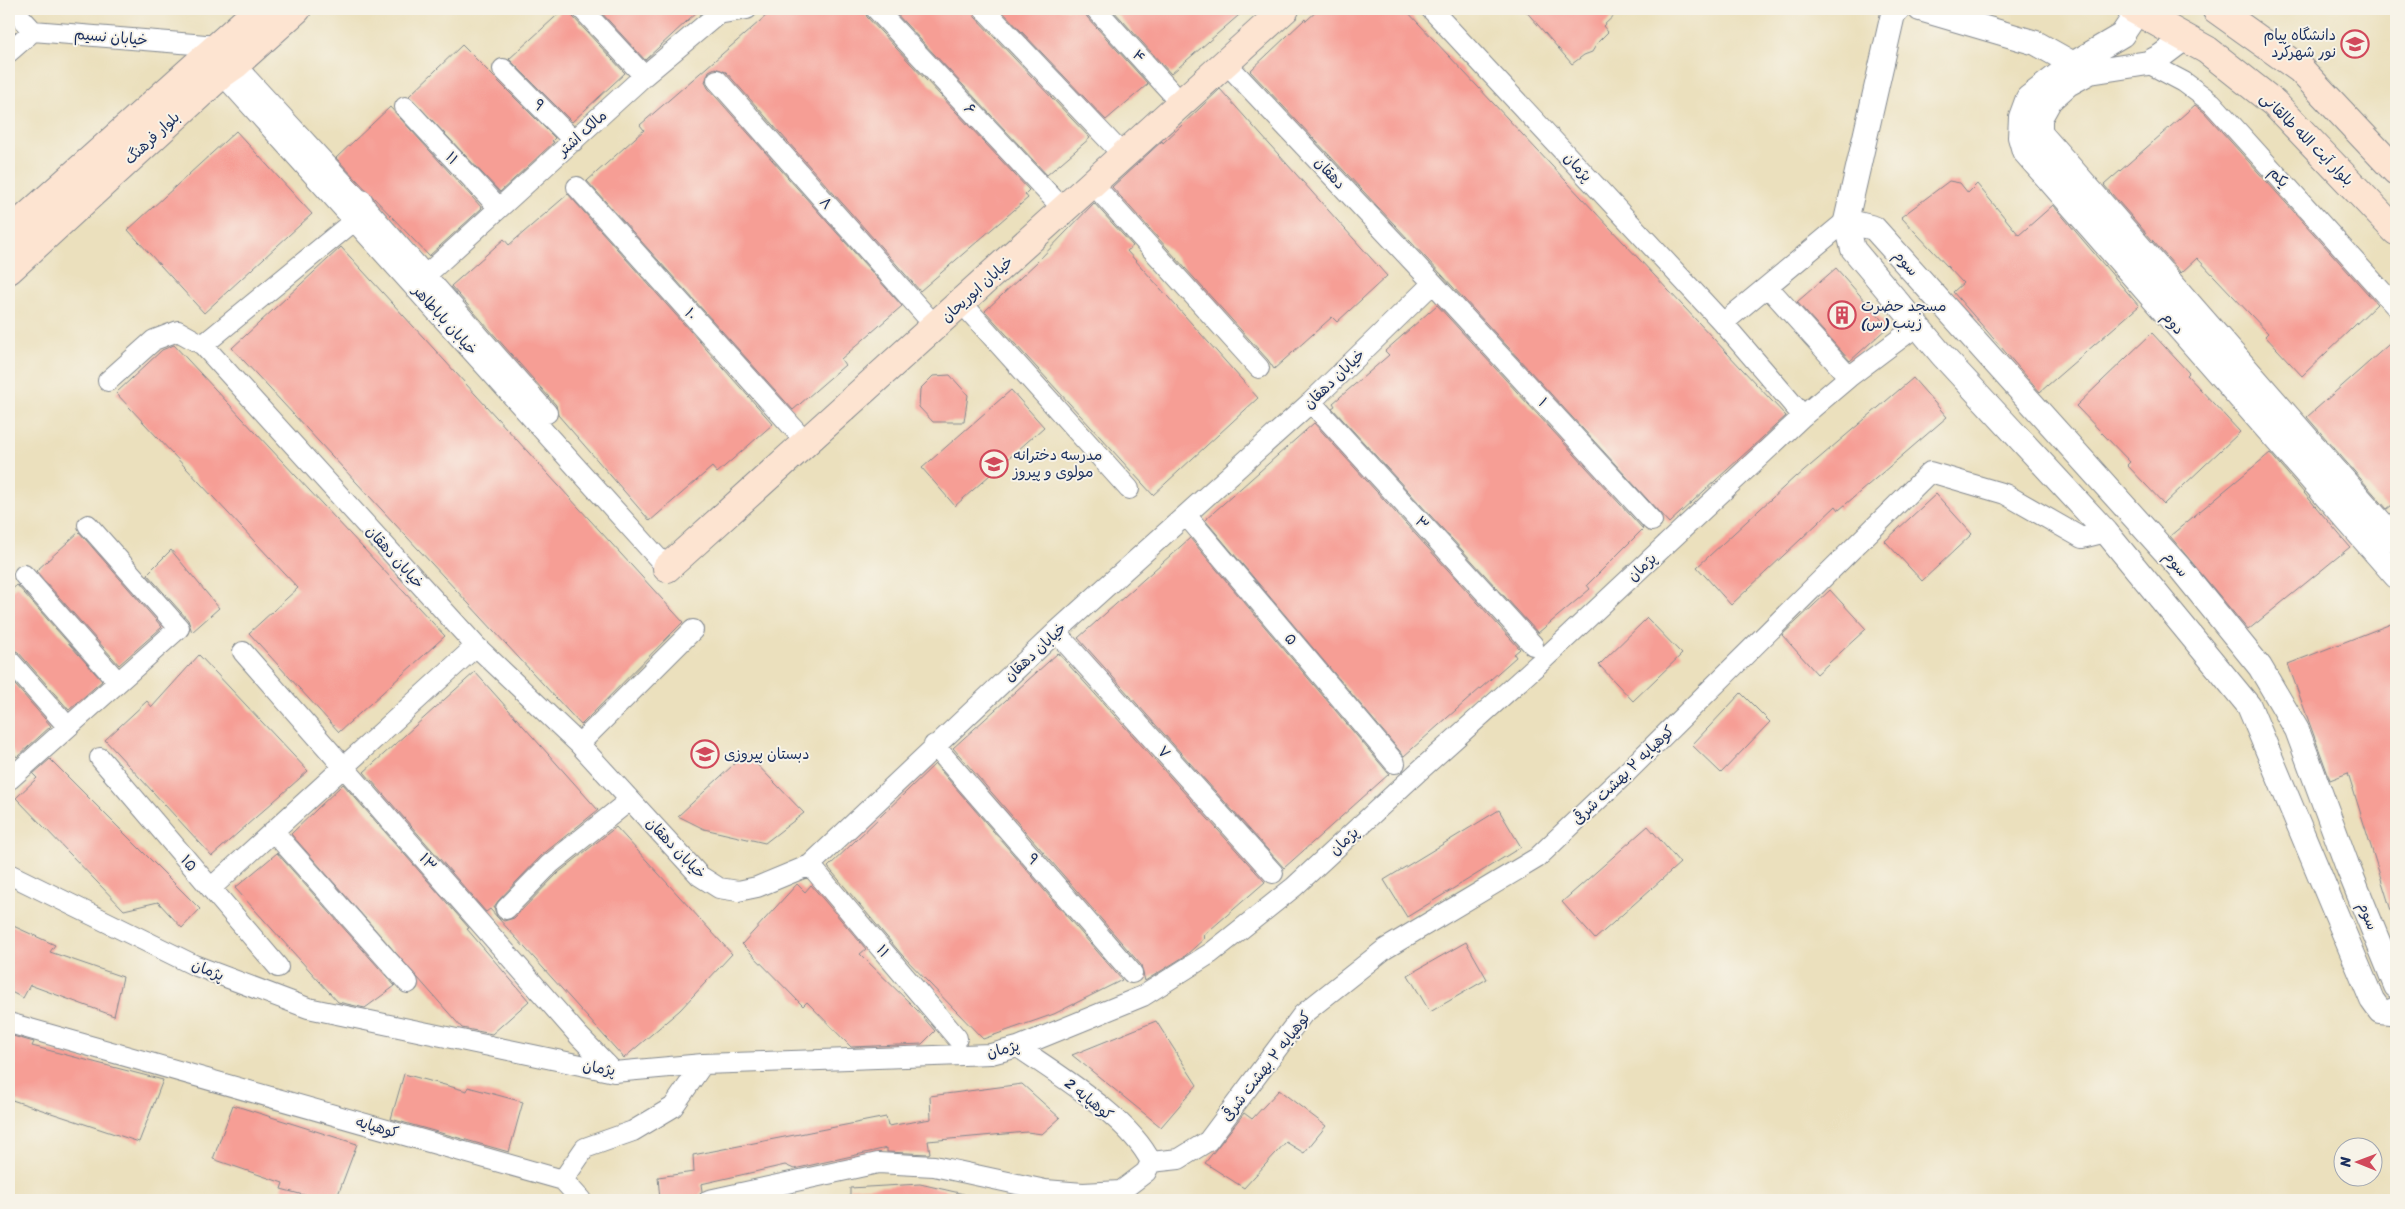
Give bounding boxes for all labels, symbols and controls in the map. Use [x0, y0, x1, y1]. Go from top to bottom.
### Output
street label: خیابان نسیم [73, 21, 149, 53]
place label: دانشگاه پیام نور شهرکرد [2263, 22, 2336, 65]
school or university icon: دانشگاه پیام نور شهرکرد [2340, 29, 2370, 59]
street label: ۴ [1126, 43, 1152, 69]
street label: بلوار آیت الله طالقانی [2254, 86, 2360, 192]
street label: ۹ [526, 93, 552, 117]
street label: ۶ [957, 97, 983, 121]
street label: مالک اشتر [549, 103, 613, 164]
street label: بلوار فرهنگ [118, 105, 186, 171]
street label: ۱۱ [439, 145, 465, 171]
street label: پژمان [1557, 146, 1599, 188]
street label: دهقان [1308, 151, 1352, 195]
street label: یکم [2262, 160, 2296, 194]
street label: ۸ [813, 190, 839, 216]
street label: سوم [1887, 244, 1925, 282]
street label: خیابان ابوریحان [935, 249, 1019, 329]
street label: خیابان باباطاهر [405, 277, 484, 361]
place label: مسجد حضرت زینب (س) [1861, 293, 1946, 336]
building icon: مسجد حضرت زینب (س) [1827, 300, 1857, 330]
street label: ۱۰ [678, 301, 704, 327]
street label: دوم [2155, 305, 2191, 341]
street label: خیابان دهقان [1297, 343, 1371, 415]
street label: ۱ [1532, 391, 1554, 413]
place label: مدرسه دخترانه مولوی و پیروز [1012, 442, 1102, 485]
school or university icon: مدرسه دخترانه مولوی و پیروز [979, 449, 1009, 479]
street label: ۳ [1408, 510, 1436, 536]
street label: خیابان دهقان [359, 519, 431, 595]
street label: سوم [2157, 545, 2195, 583]
street label: پژمان [1621, 546, 1663, 588]
street label: خیابان دهقان [998, 616, 1072, 688]
street label: ۵ [1278, 627, 1304, 651]
street label: کوهپایه ۲ بهشت شرقی [1565, 719, 1681, 831]
school or university icon: دبستان پیروزی [690, 739, 720, 769]
street label: ۷ [1151, 739, 1177, 765]
place label: دبستان پیروزی [724, 741, 809, 767]
street label: خیابان دهقان [640, 811, 712, 885]
street label: پژمان [1323, 820, 1365, 862]
street label: ۱۳ [412, 847, 444, 877]
street label: ۹ [1020, 847, 1046, 871]
street label: ۱۵ [174, 848, 204, 878]
street label: سوم [2351, 898, 2385, 934]
street label: ۱۱ [870, 938, 896, 964]
street label: پژمان [188, 952, 228, 988]
street label: کوهپایه ۲ بهشت شرقی [1214, 1005, 1318, 1127]
street label: پژمان [984, 1032, 1022, 1066]
street label: پژمان [581, 1053, 617, 1083]
street label: کوهپایه 2 [1059, 1071, 1119, 1127]
street label: کوهپایه [352, 1108, 402, 1146]
north arrow [2332, 1136, 2382, 1186]
text: N [2333, 1156, 2358, 1168]

